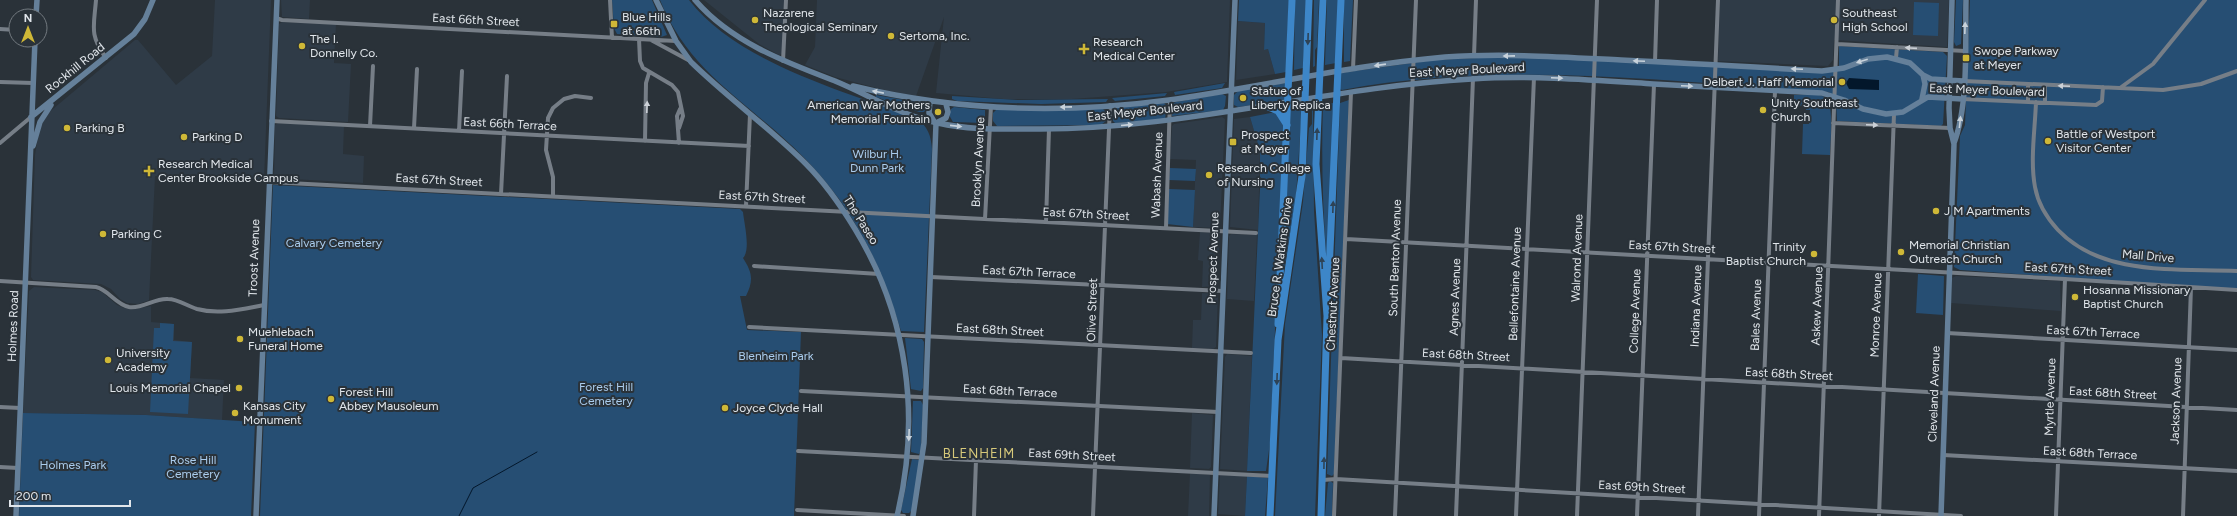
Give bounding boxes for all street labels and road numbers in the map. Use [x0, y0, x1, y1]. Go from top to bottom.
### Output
street label: East 66th Street [432, 11, 521, 29]
street label: Rockhill Road [43, 40, 107, 96]
street label: East Meyer Boulevard [1409, 60, 1525, 80]
street label: East Meyer Boulevard [1929, 81, 2045, 99]
street label: East Meyer Boulevard [1087, 98, 1203, 124]
street label: East 66th Terrace [463, 115, 558, 133]
street label: Brooklyn Avenue [969, 116, 987, 207]
street label: Wabash Avenue [1149, 131, 1166, 218]
street label: East 67th Street [395, 171, 483, 189]
street label: East 67th Street [718, 188, 806, 206]
street label: The Paseo [841, 193, 882, 247]
street label: Bruce R. Watkins Drive [1265, 196, 1295, 318]
street label: South Benton Avenue [1386, 199, 1404, 317]
street label: East 67th Street [1042, 205, 1130, 223]
street label: Prospect Avenue [1204, 211, 1222, 304]
street label: Walrond Avenue [1568, 213, 1586, 302]
street label: Troost Avenue [246, 218, 262, 297]
street label: Bellefontaine Avenue [1506, 226, 1524, 341]
street label: East 67th Street [1628, 238, 1716, 256]
street label: Mall Drive [2121, 247, 2175, 265]
street label: Chestnut Avenue [1324, 257, 1342, 351]
street label: Agnes Avenue [1447, 258, 1463, 336]
street label: East 67th Street [2024, 260, 2112, 278]
street label: East 67th Terrace [982, 263, 1076, 281]
street label: Indiana Avenue [1688, 264, 1704, 347]
street label: Askew Avenue [1809, 266, 1825, 346]
street label: College Avenue [1627, 268, 1643, 354]
street label: Monroe Avenue [1868, 272, 1884, 358]
street label: Olive Street [1084, 277, 1100, 342]
street label: Bales Avenue [1748, 278, 1764, 351]
street label: Holmes Road [5, 290, 21, 362]
street label: East 68th Street [956, 321, 1045, 339]
street label: East 67th Terrace [2046, 323, 2140, 341]
street label: Cleveland Avenue [1925, 345, 1943, 442]
street label: East 68th Street [1422, 346, 1511, 364]
street label: Myrtle Avenue [2042, 357, 2058, 436]
street label: Jackson Avenue [2167, 357, 2185, 445]
street label: East 68th Street [1745, 365, 1834, 383]
street label: East 68th Terrace [963, 382, 1058, 400]
street label: East 68th Street [2069, 384, 2158, 402]
street label: East 68th Terrace [2043, 444, 2138, 462]
street label: East 69th Street [1028, 446, 1117, 464]
street label: East 69th Street [1598, 478, 1687, 496]

